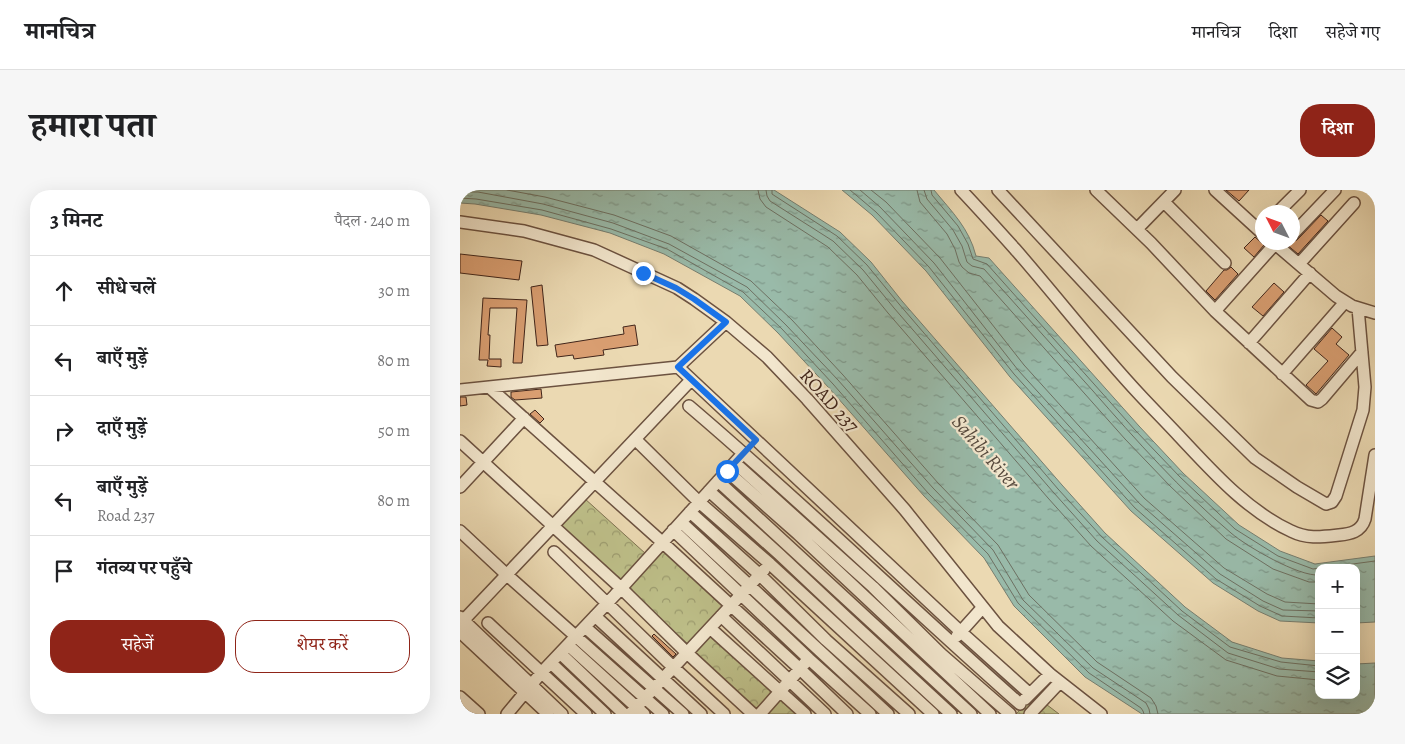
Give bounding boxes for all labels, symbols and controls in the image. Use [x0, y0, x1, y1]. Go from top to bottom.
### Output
text: मानचित्र [25, 15, 95, 47]
text: मानचित्र [1192, 20, 1241, 44]
text: दिशा [1269, 20, 1297, 44]
text: सहेजे गए [1325, 20, 1380, 44]
text: हमारा पता [30, 101, 155, 149]
button: दिशा [1300, 104, 1375, 157]
north arrow [1255, 205, 1300, 250]
text: 3 मिनट [50, 206, 102, 234]
text: पैदल · 240 m [334, 210, 410, 232]
route end [632, 262, 655, 285]
text: सीधे चलें [97, 275, 155, 301]
icon: ahead [50, 277, 78, 305]
text: 30 m [378, 280, 410, 302]
text: बाएँ मुड़ें [97, 345, 147, 371]
icon: left [50, 347, 78, 375]
text: 80 m [377, 350, 410, 372]
street label: ROAD 237 [794, 363, 865, 438]
water label: Sahibi River [946, 409, 1026, 496]
text: दाएँ मुड़ें [97, 415, 147, 441]
icon: right [50, 417, 78, 445]
text: 50 m [378, 420, 410, 442]
route start [716, 460, 739, 483]
text: बाएँ मुड़ें [97, 474, 147, 500]
icon: left [50, 487, 78, 515]
text: 80 m [377, 490, 410, 512]
text: Road 237 [97, 505, 154, 527]
text: गंतव्य पर पहुँचे [97, 555, 192, 581]
icon: arrive [50, 557, 78, 585]
map controls [1315, 564, 1360, 699]
button: + [1315, 564, 1360, 609]
button: − [1315, 609, 1360, 654]
button: सहेजें [50, 620, 225, 673]
button: शेयर करें [235, 620, 410, 673]
button: layers [1315, 654, 1360, 699]

